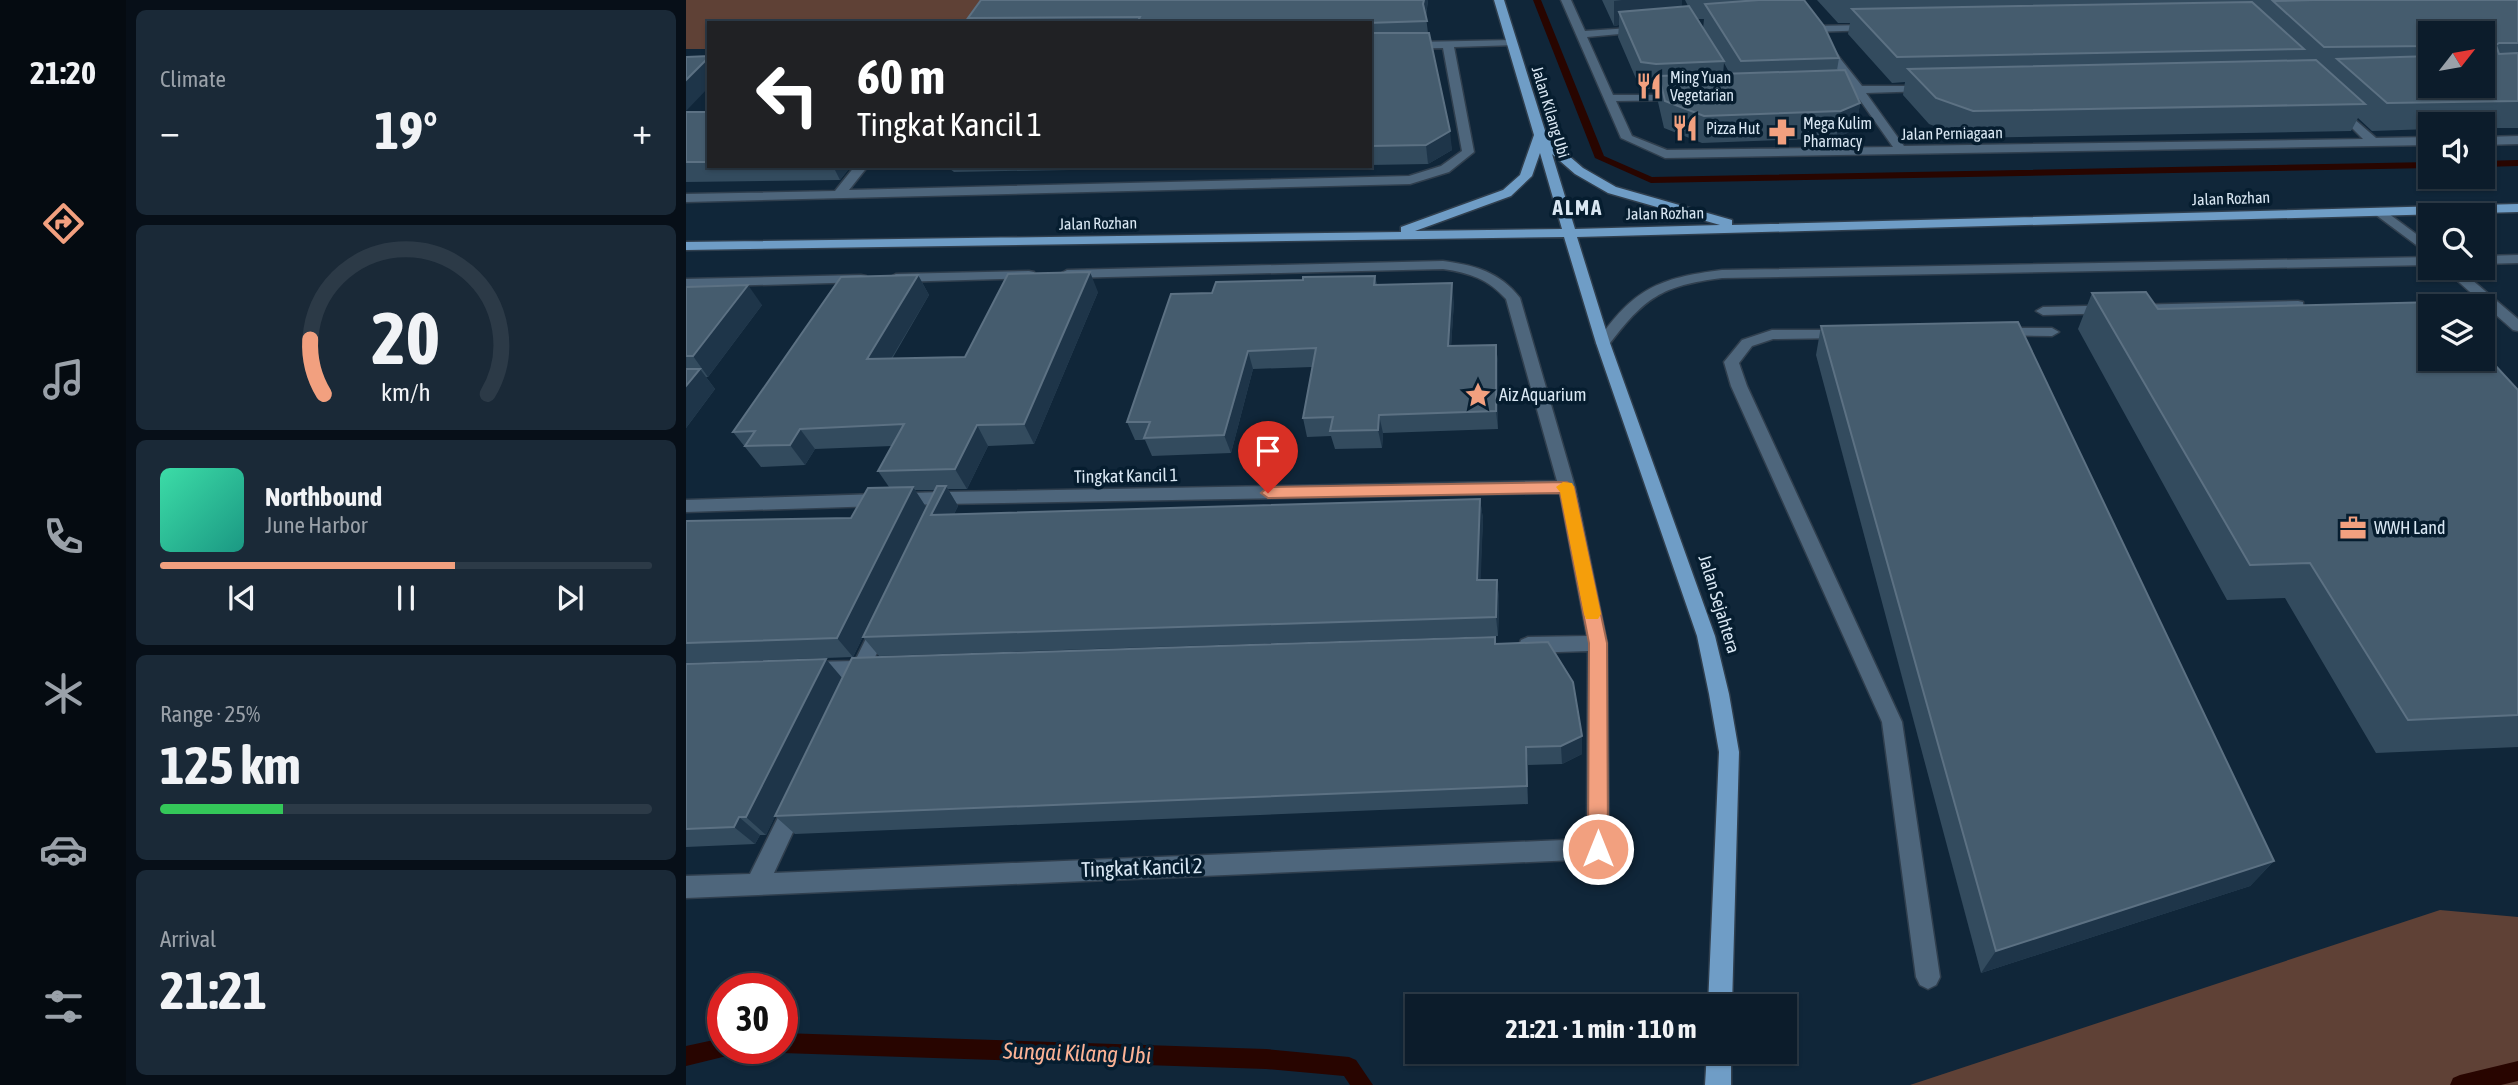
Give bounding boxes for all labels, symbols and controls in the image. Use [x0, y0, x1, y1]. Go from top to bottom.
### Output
north arrow [2418, 21, 2496, 98]
map controls [2418, 21, 2495, 371]
text: 60 m [857, 48, 945, 104]
icon: left [742, 49, 833, 140]
text: 21:20 [30, 54, 96, 91]
street label: Jalan Kilang Ubi [1528, 64, 1573, 160]
text: Climate [160, 66, 226, 92]
place label: Ming Yuan Vegetarian [1670, 68, 1734, 105]
restaurant icon: Ming Yuan Vegetarian [1634, 71, 1664, 101]
text: 19° [374, 100, 438, 160]
text: Tingkat Kancil 1 [857, 106, 1042, 143]
text: − [160, 109, 180, 152]
text: + [632, 109, 652, 152]
button: sound [2418, 112, 2495, 189]
restaurant icon: Pizza Hut [1670, 113, 1700, 143]
place label: Mega Kulim Pharmacy [1803, 114, 1872, 151]
pharmacy icon: Mega Kulim Pharmacy [1767, 117, 1797, 147]
place label: Pizza Hut [1706, 119, 1760, 137]
street label: Jalan Perniagaan [1901, 123, 2003, 144]
street label: Jalan Rozhan [2192, 188, 2270, 208]
district label: ALMA [1552, 195, 1603, 219]
icon: directions [39, 199, 88, 248]
street label: Jalan Rozhan [1626, 203, 1704, 223]
button: search [2418, 203, 2495, 280]
street label: Jalan Rozhan [1059, 213, 1137, 233]
button: layers [2418, 294, 2495, 371]
text: 20 [372, 296, 440, 379]
icon: music [39, 355, 88, 404]
text: km/h [381, 377, 431, 405]
place icon: Aiz Aquarium [1463, 380, 1493, 410]
place label: Aiz Aquarium [1499, 384, 1586, 405]
pin [1238, 421, 1298, 493]
icon: arrive [1249, 432, 1287, 470]
street label: Tingkat Kancil 1 [1074, 464, 1178, 487]
text: Northbound [265, 482, 382, 512]
icon: phone [39, 512, 88, 561]
text: June Harbor [265, 512, 368, 538]
office icon: WWH Land [2338, 513, 2368, 543]
place label: WWH Land [2374, 517, 2446, 538]
street label: Jalan Sejahtera [1695, 552, 1744, 656]
icon: previous [223, 579, 261, 617]
icon: pause [387, 579, 425, 617]
icon: next [551, 579, 589, 617]
icon: climate [39, 669, 88, 718]
text: Range · 25% [160, 701, 260, 727]
text: 125 km [160, 735, 301, 795]
position arrow [1561, 812, 1635, 886]
icon: car [39, 825, 88, 874]
street label: Tingkat Kancil 2 [1081, 853, 1203, 881]
text: Arrival [160, 926, 216, 952]
text: 21:21 [160, 960, 267, 1020]
speed limit sign: 30 [707, 973, 798, 1064]
icon: filters [39, 982, 88, 1031]
text: 21:21 · 1 min · 110 m [1506, 1014, 1696, 1044]
water label: Sungai Kilang Ubi [1001, 1037, 1152, 1069]

